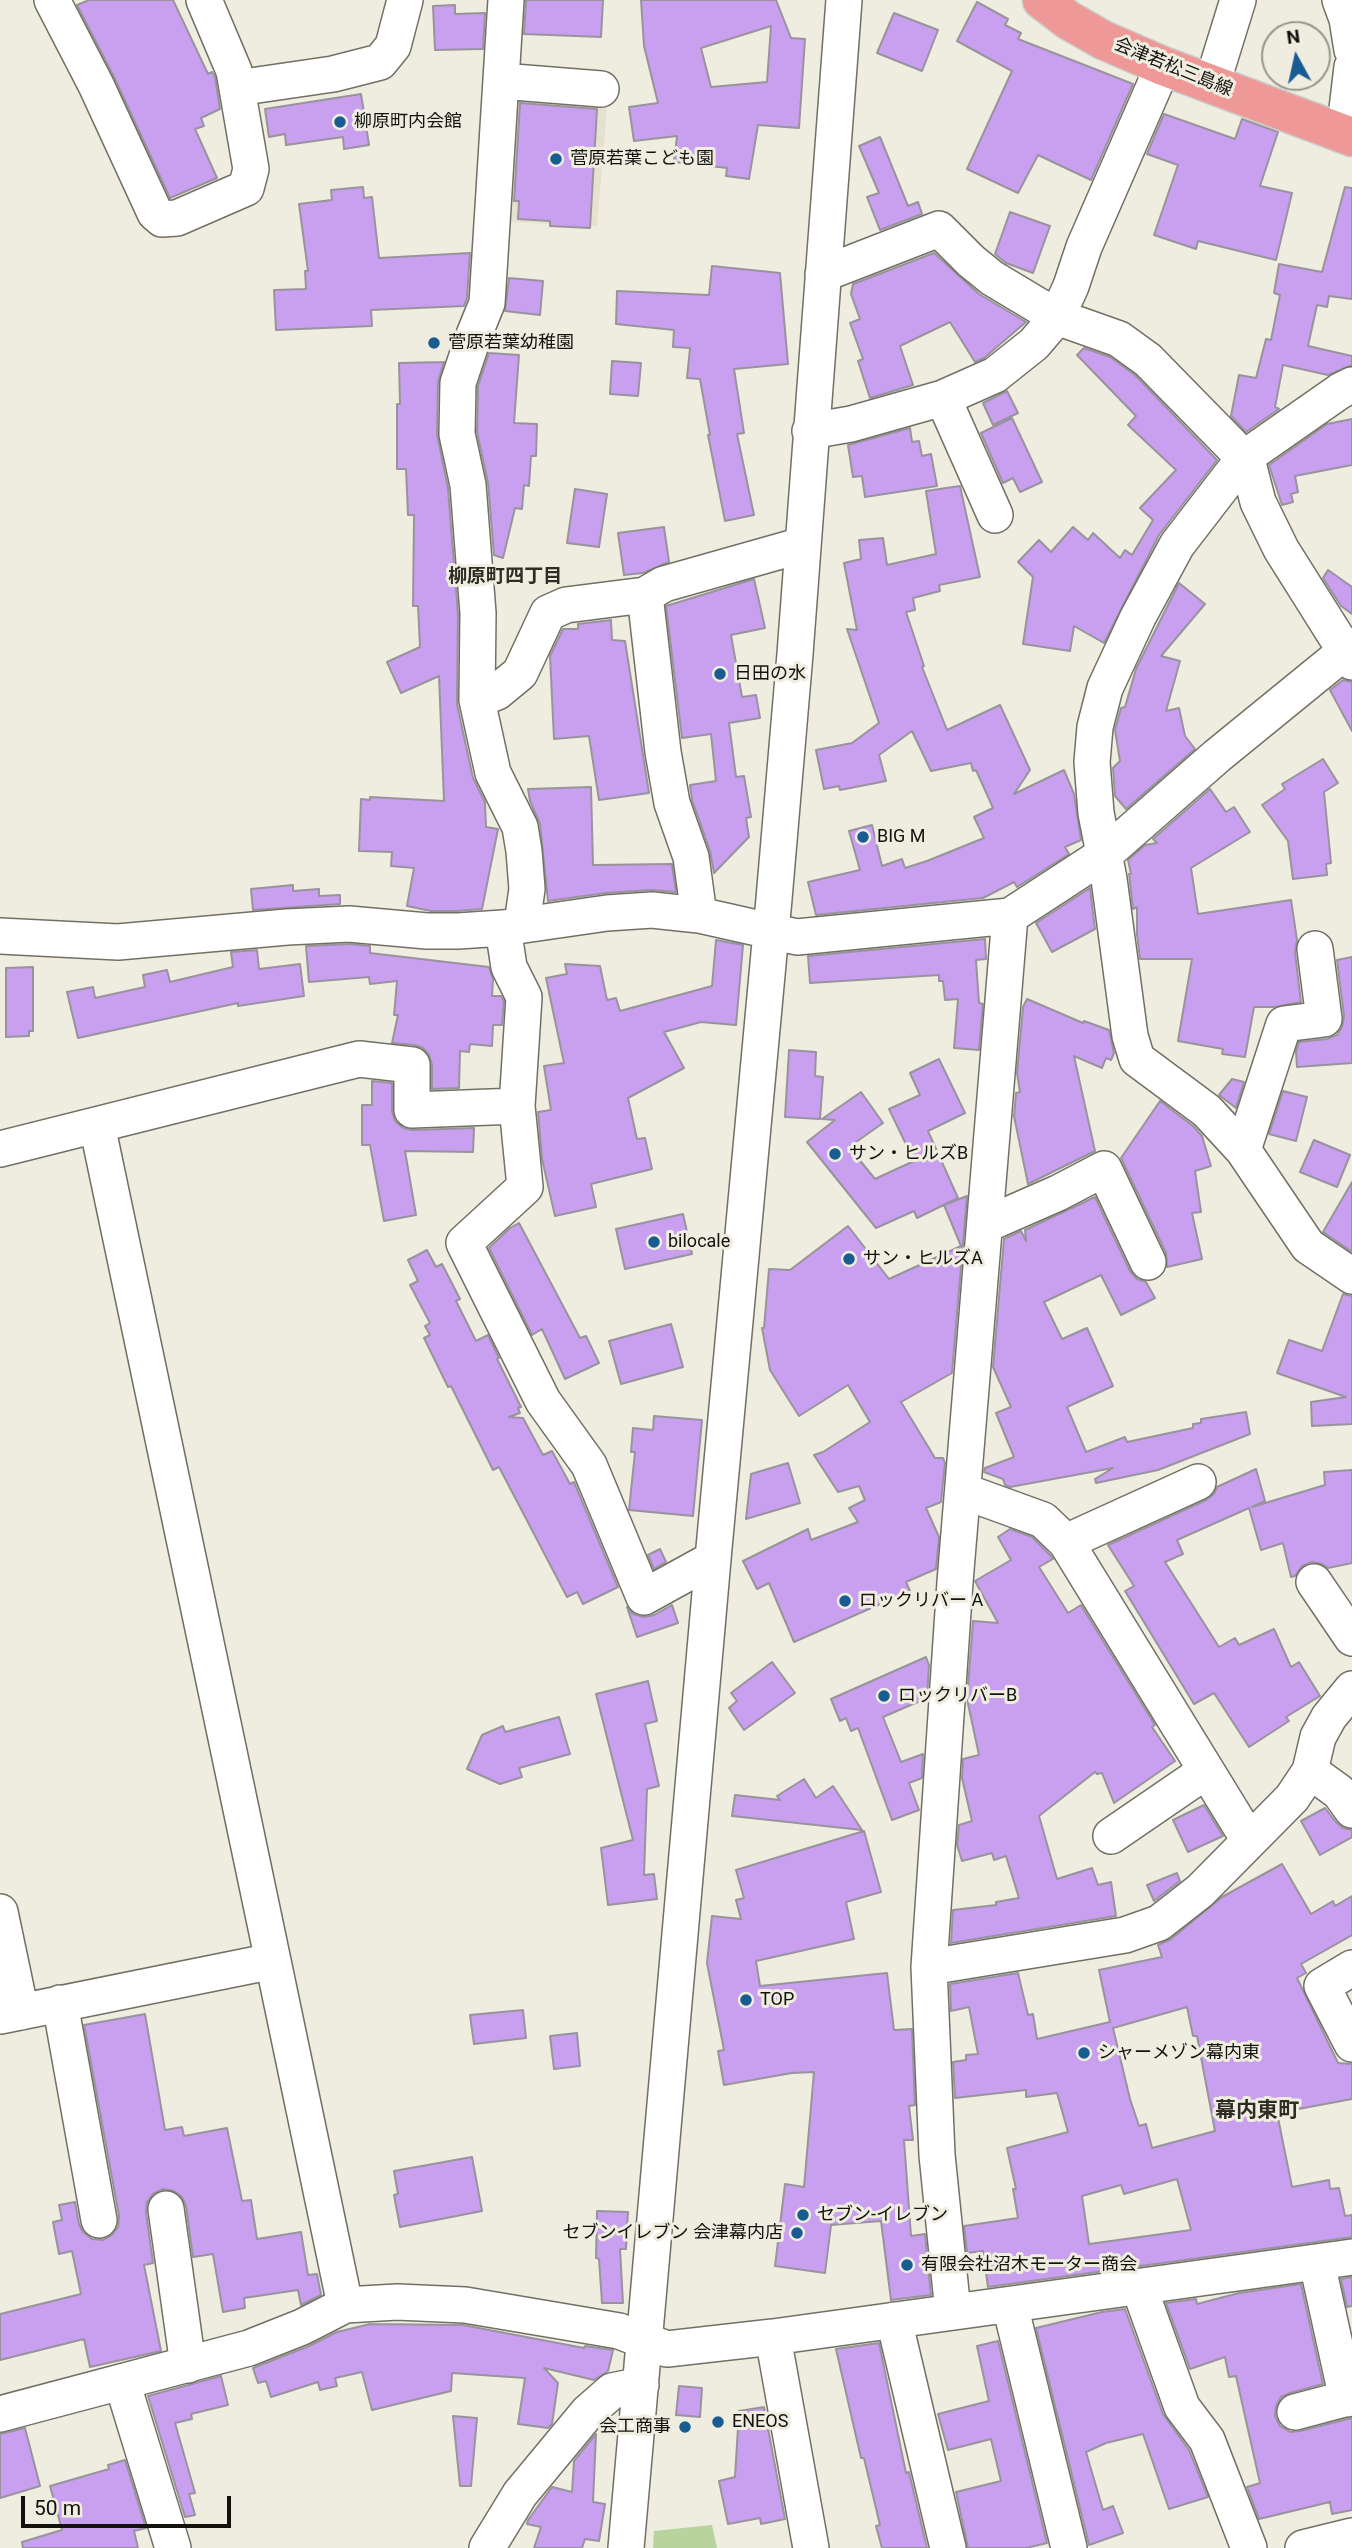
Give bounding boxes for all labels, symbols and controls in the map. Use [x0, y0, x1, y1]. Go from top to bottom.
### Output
north arrow [1261, 21, 1331, 91]
text: N [1285, 24, 1302, 49]
street label: 会津若松三島線 [1111, 34, 1235, 102]
place label: 柳原町内会館 [354, 111, 462, 133]
marker: 柳原町内会館 [332, 114, 348, 130]
place label: 菅原若葉こども園 [570, 148, 714, 170]
marker: 菅原若葉こども園 [548, 151, 564, 167]
place label: 菅原若葉幼稚園 [448, 332, 574, 354]
marker: 菅原若葉幼稚園 [426, 335, 442, 351]
district label: 柳原町四丁目 [448, 566, 562, 588]
place label: 日田の水 [734, 663, 806, 685]
marker: 日田の水 [712, 666, 728, 682]
place label: BIG M [877, 826, 926, 848]
marker: BIG M [855, 829, 871, 845]
place label: サン・ヒルズB [849, 1143, 968, 1165]
marker: サン・ヒルズB [827, 1146, 843, 1162]
place label: bilocale [668, 1231, 730, 1253]
marker: bilocale [646, 1234, 662, 1250]
place label: サン・ヒルズA [863, 1248, 983, 1270]
marker: サン・ヒルズA [841, 1251, 857, 1267]
place label: ロックリバー A [859, 1590, 983, 1612]
marker: ロックリバー A [837, 1593, 853, 1609]
place label: ロックリバーB [898, 1685, 1017, 1707]
marker: ロックリバーB [876, 1688, 892, 1704]
place label: TOP [760, 1989, 794, 2011]
marker: TOP [738, 1992, 754, 2008]
place label: シャーメゾン幕内東 [1098, 2042, 1260, 2064]
marker: シャーメゾン幕内東 [1076, 2045, 1092, 2061]
district label: 幕内東町 [1215, 2099, 1299, 2125]
place label: セブン-イレブン [817, 2204, 948, 2226]
marker: セブン-イレブン [795, 2207, 811, 2223]
place label: セブンイレブン 会津幕内店 [563, 2222, 783, 2244]
marker: セブンイレブン 会津幕内店 [789, 2225, 805, 2241]
place label: 有限会社沼木モーター商会 [921, 2254, 1137, 2276]
marker: 有限会社沼木モーター商会 [899, 2257, 915, 2273]
place label: ENEOS [732, 2411, 788, 2433]
marker: ENEOS [710, 2414, 726, 2430]
place label: 会工商事 [599, 2416, 671, 2438]
marker: 会工商事 [677, 2419, 693, 2435]
scale bar [24, 2482, 234, 2526]
text: 50 m [34, 2496, 81, 2520]

